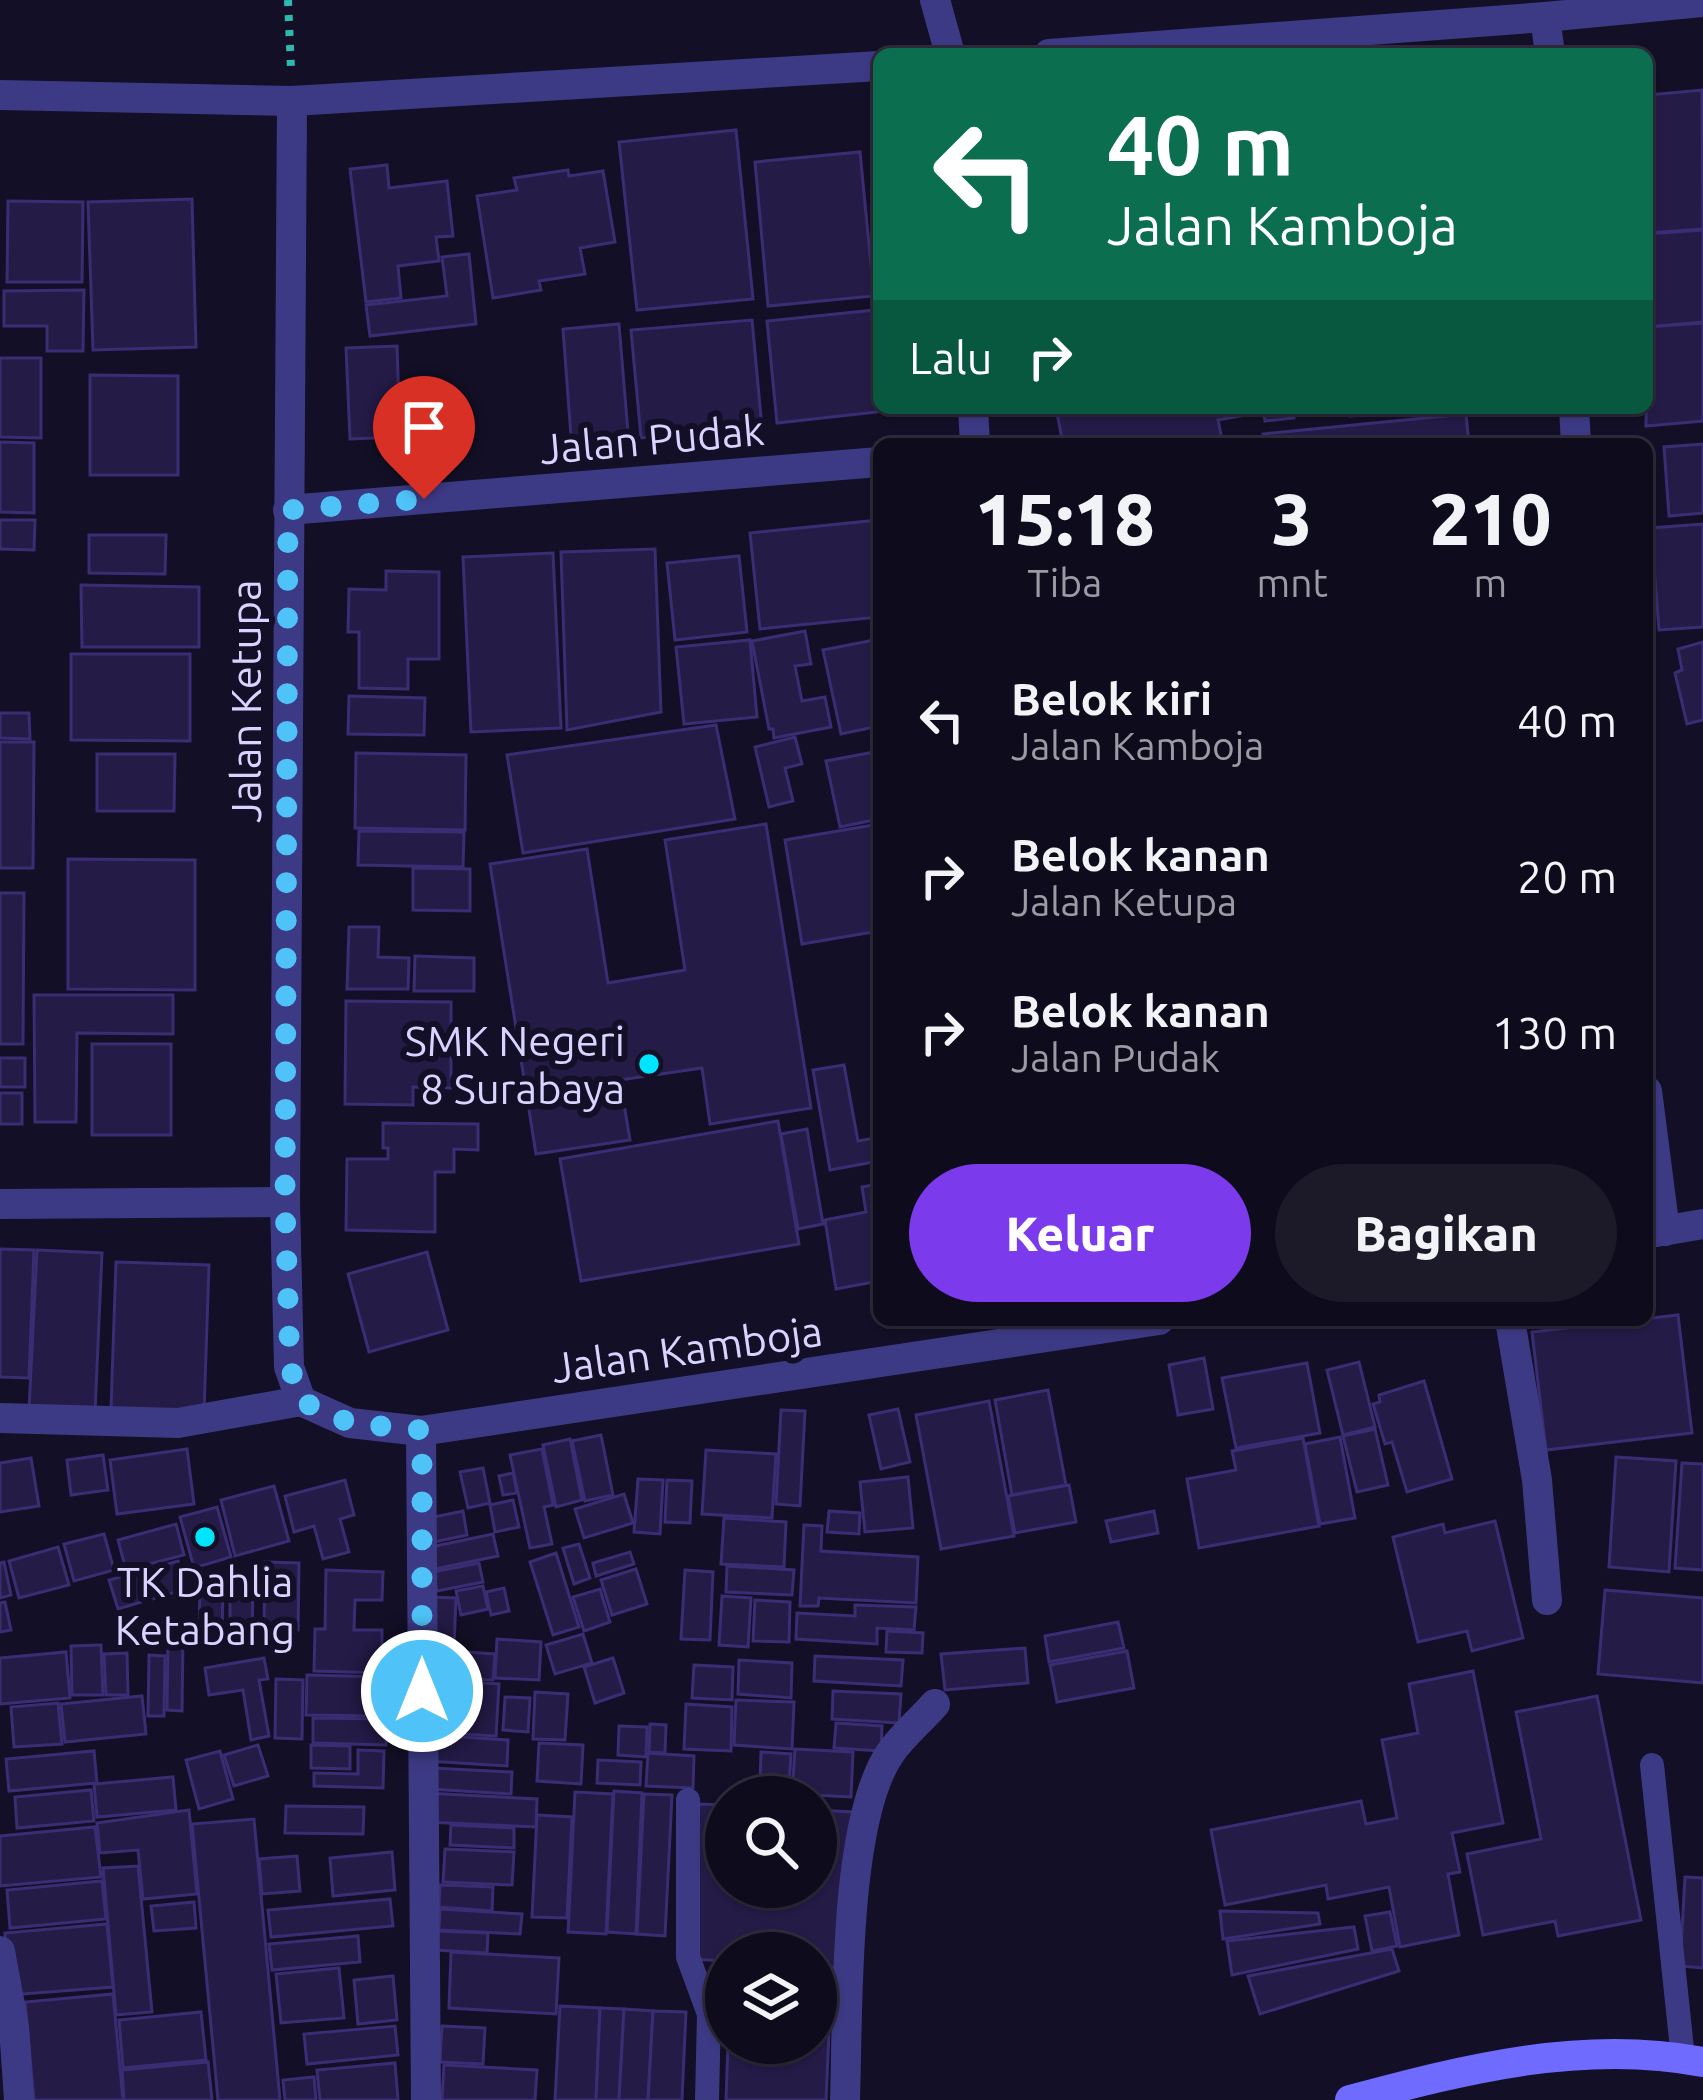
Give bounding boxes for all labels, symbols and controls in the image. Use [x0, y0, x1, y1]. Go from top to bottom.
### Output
icon: left [909, 96, 1065, 252]
text: 40 m [1107, 97, 1294, 191]
text: Jalan Kamboja [1107, 195, 1458, 255]
icon: right [1017, 324, 1083, 390]
text: Lalu [909, 332, 993, 383]
pin [373, 376, 475, 499]
icon: arrive [391, 394, 457, 460]
street label: Jalan Pudak [538, 406, 766, 472]
text: 15:18 [975, 478, 1155, 559]
text: 3 [1272, 478, 1312, 559]
text: 210 [1429, 478, 1551, 559]
text: Tiba [1027, 561, 1102, 604]
text: mnt [1257, 561, 1328, 604]
text: m [1474, 561, 1507, 604]
street label: Jalan Ketupa [222, 579, 269, 823]
text: Belok kiri [1011, 673, 1212, 724]
icon: left [909, 687, 975, 753]
text: 40 m [1517, 695, 1617, 746]
text: Jalan Kamboja [1011, 724, 1264, 767]
text: Belok kanan [1011, 829, 1270, 880]
icon: right [909, 843, 975, 909]
text: 20 m [1517, 851, 1617, 902]
text: Jalan Ketupa [1011, 880, 1237, 923]
text: Belok kanan [1011, 985, 1270, 1036]
icon: right [909, 999, 975, 1065]
text: 130 m [1492, 1007, 1617, 1058]
place label: SMK Negeri 8 Surabaya [405, 1017, 625, 1112]
text: Jalan Pudak [1011, 1036, 1220, 1079]
marker: SMK Negeri 8 Surabaya [636, 1051, 662, 1077]
button: Keluar [909, 1164, 1251, 1302]
button: Bagikan [1275, 1164, 1617, 1302]
street label: Jalan Kamboja [549, 1307, 825, 1391]
marker: TK Dahlia Ketabang [192, 1524, 218, 1550]
place label: TK Dahlia Ketabang [115, 1558, 295, 1653]
position arrow [359, 1628, 485, 1754]
map controls [705, 1776, 837, 2064]
button: search [705, 1776, 837, 1908]
button: layers [705, 1932, 837, 2064]

